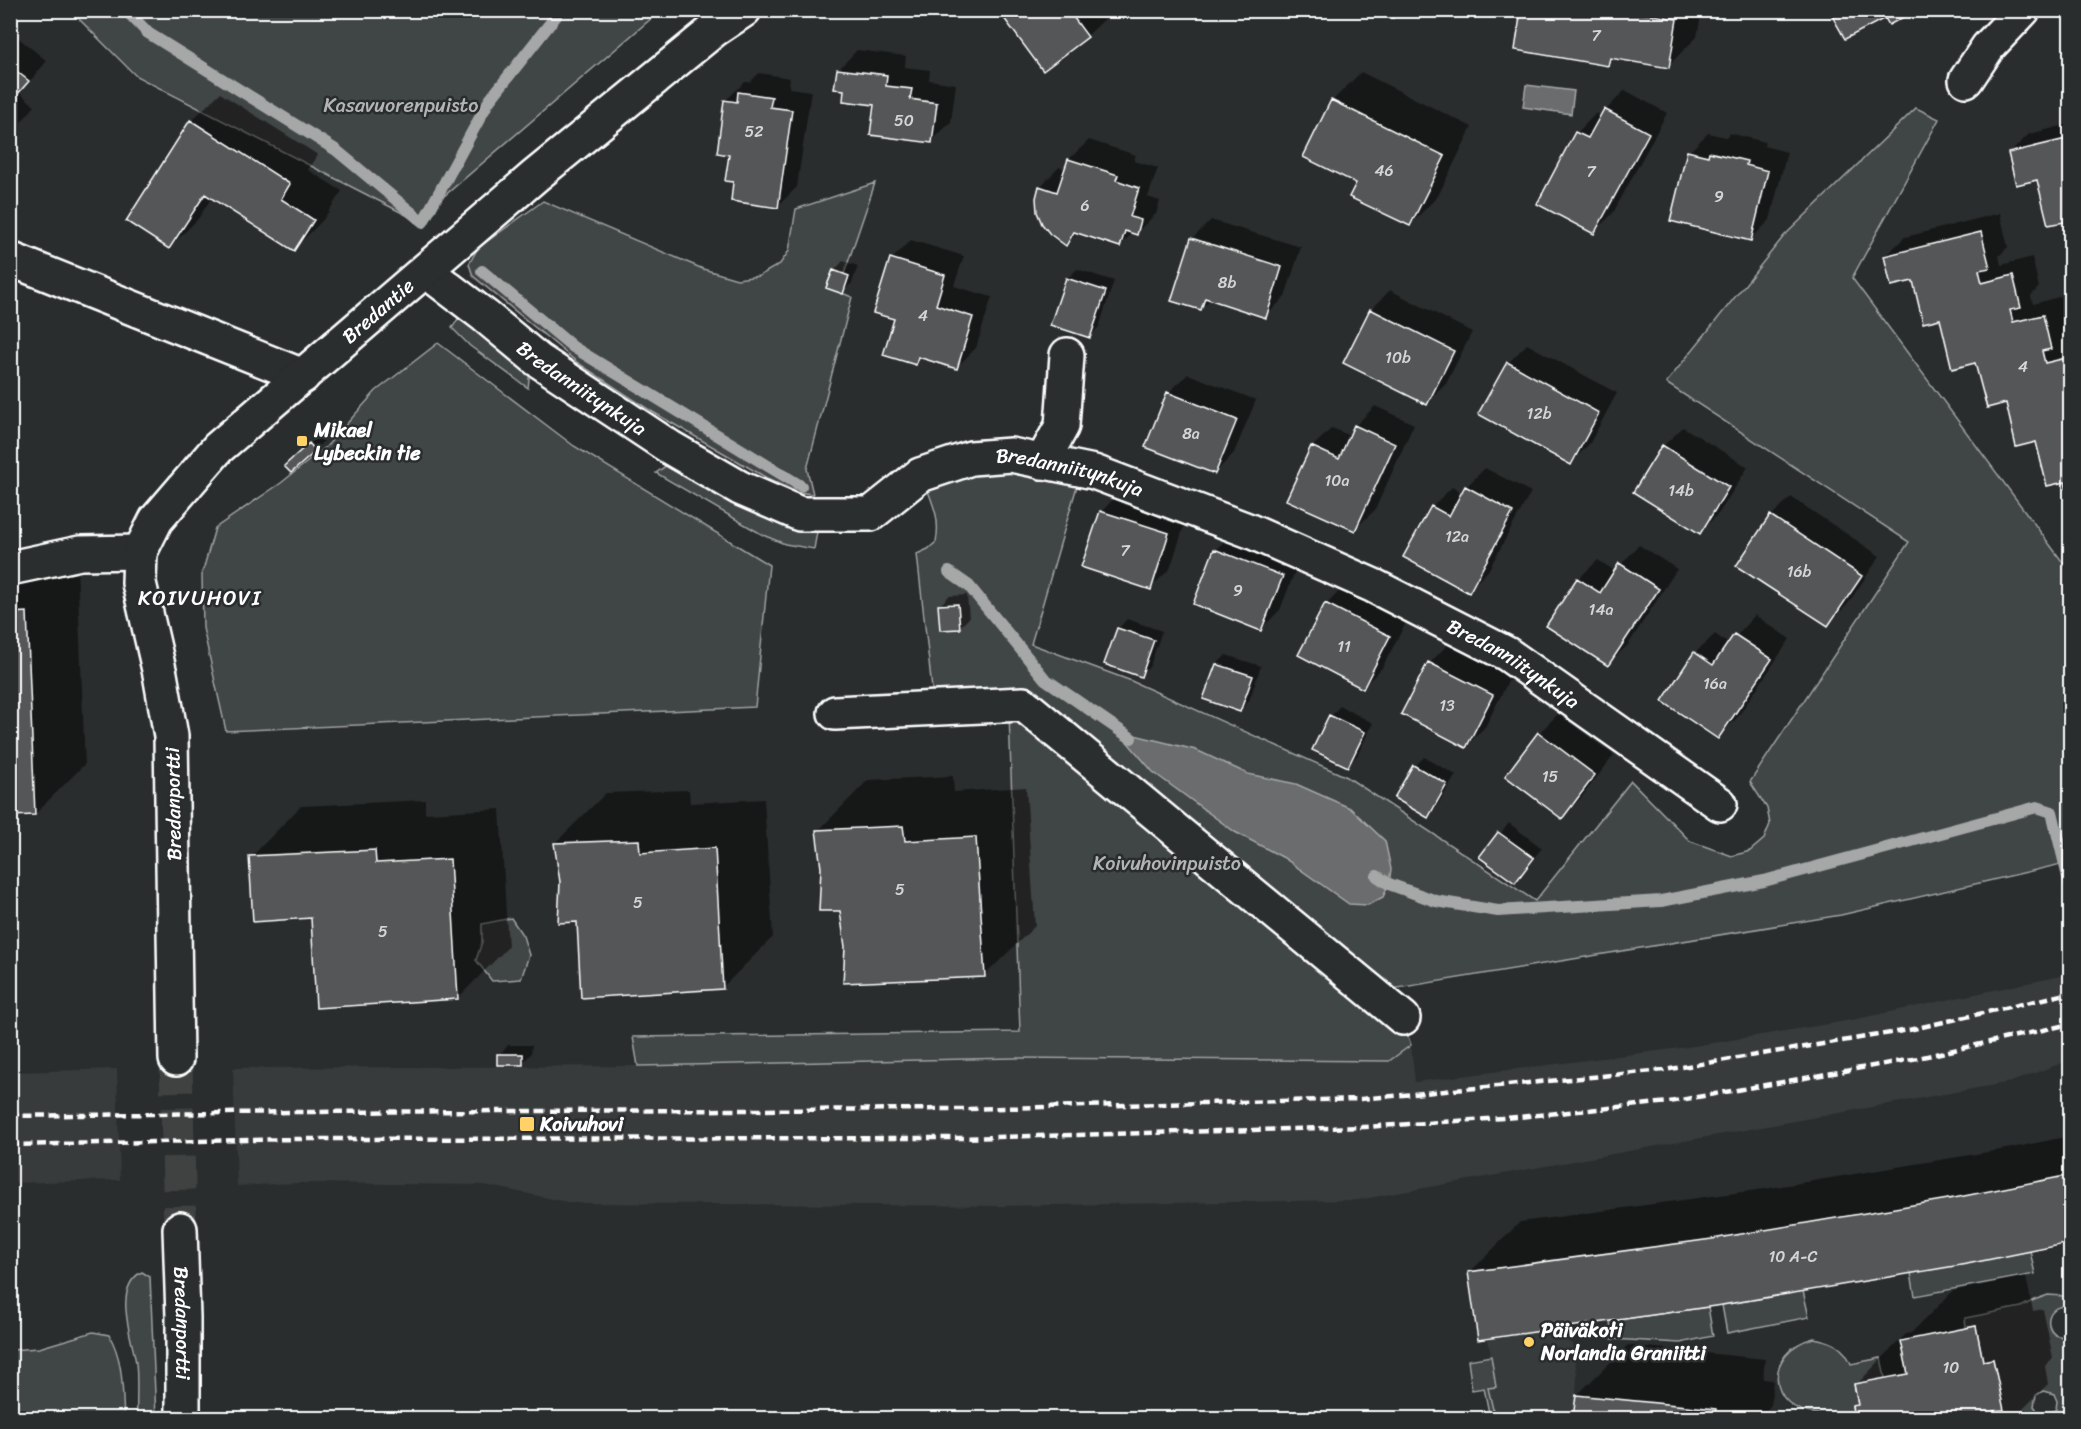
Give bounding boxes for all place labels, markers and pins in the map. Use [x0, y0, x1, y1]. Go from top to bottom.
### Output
place label: Mikael Lybeckin tie [313, 413, 421, 471]
marker: Mikael Lybeckin tie [295, 434, 309, 448]
place label: Koivuhovi [539, 1107, 625, 1142]
marker: Koivuhovi [518, 1115, 536, 1133]
place label: Päiväkoti Norlandia Graniitti [1540, 1313, 1707, 1371]
marker: Päiväkoti Norlandia Graniitti [1522, 1335, 1536, 1349]

